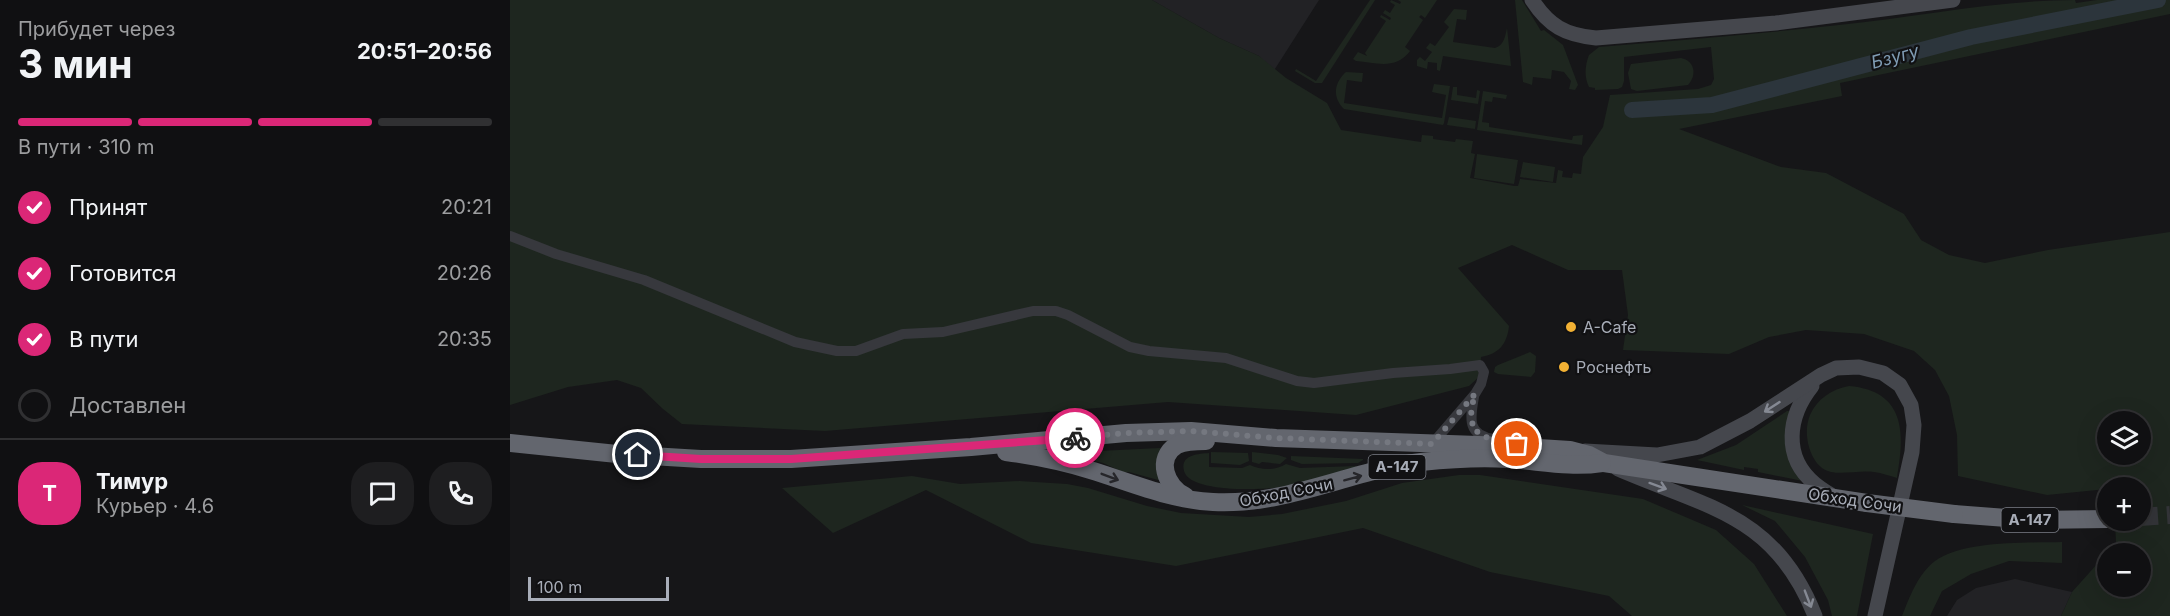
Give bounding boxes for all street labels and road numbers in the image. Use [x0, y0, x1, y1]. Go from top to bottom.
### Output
road number: А-147 [1368, 455, 1426, 479]
street label: Обход Сочи [1238, 473, 1334, 511]
street label: Обход Сочи [1807, 484, 1903, 516]
road number: А-147 [2002, 508, 2059, 532]

